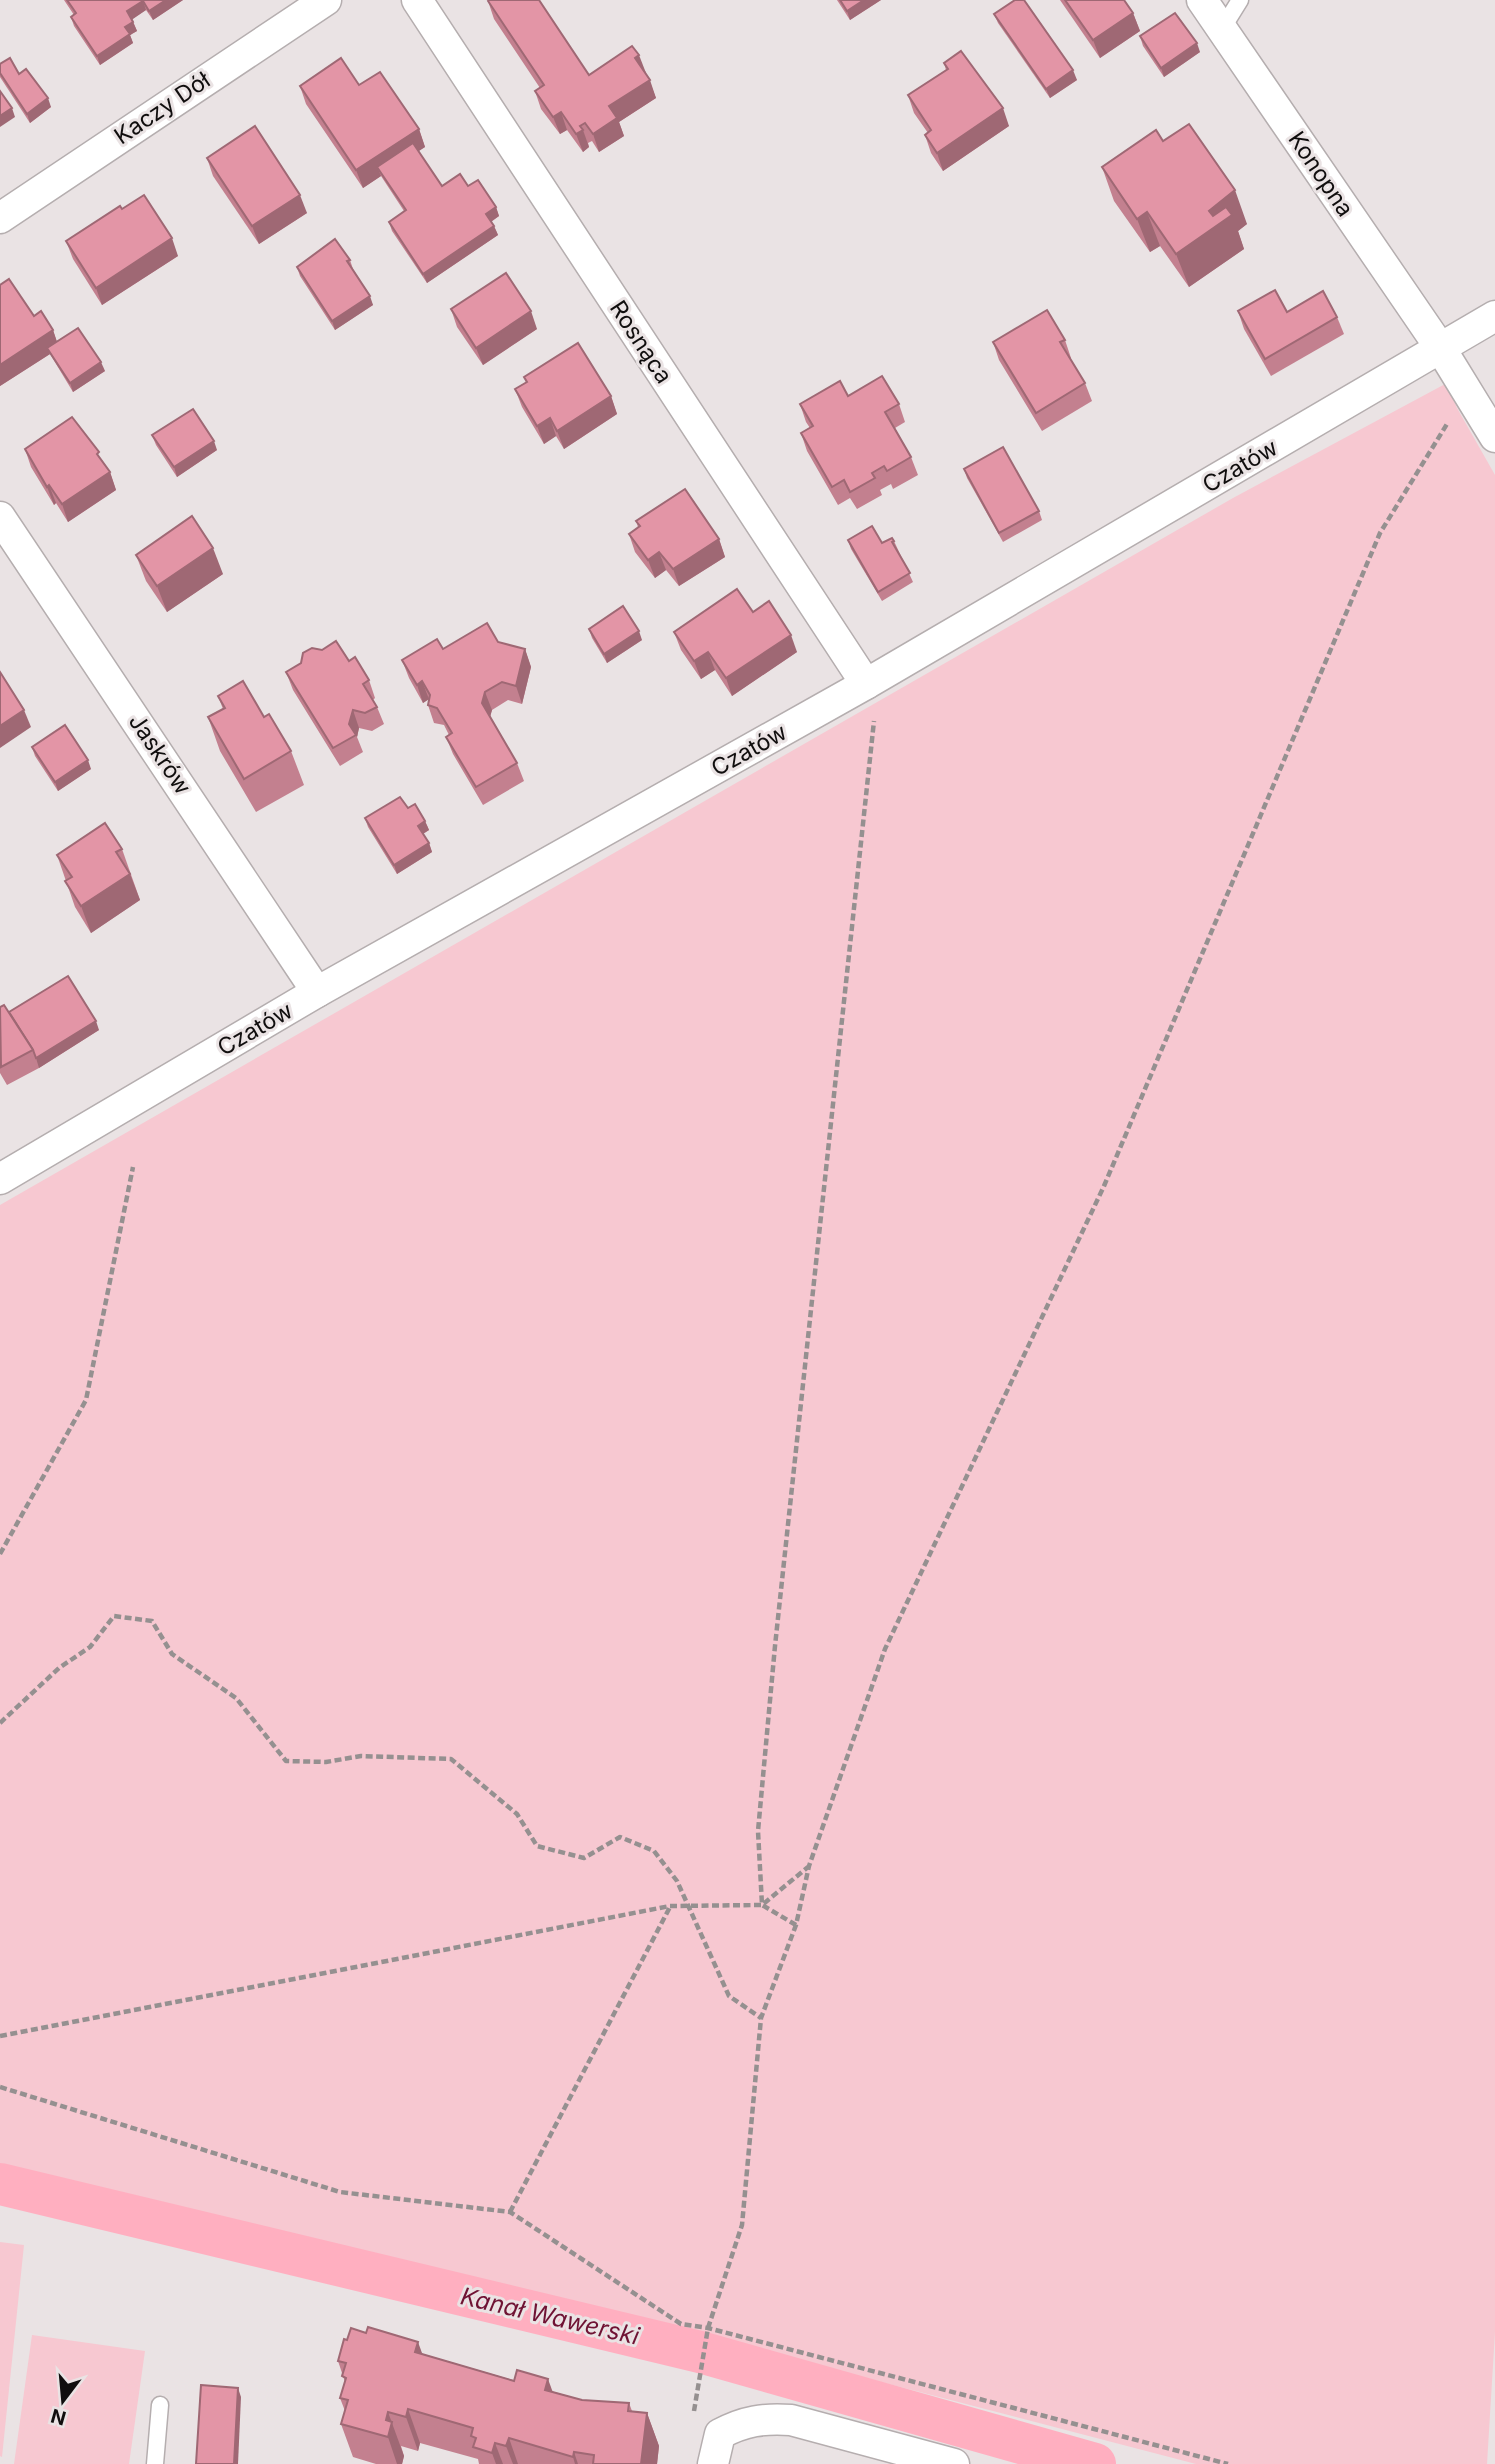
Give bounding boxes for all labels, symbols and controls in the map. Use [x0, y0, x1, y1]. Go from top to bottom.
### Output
street label: Kaczy Dół [109, 66, 215, 150]
street label: Konopna [1282, 126, 1360, 222]
street label: Rosnąca [604, 295, 678, 389]
street label: Czatów [1198, 433, 1283, 499]
street label: Jaskrów [123, 708, 197, 800]
street label: Czatów [706, 718, 792, 782]
street label: Czatów [213, 996, 298, 1062]
water label: Kanał Wawerski [458, 2281, 643, 2351]
north arrow [28, 2366, 98, 2436]
text: N [48, 2404, 69, 2430]

